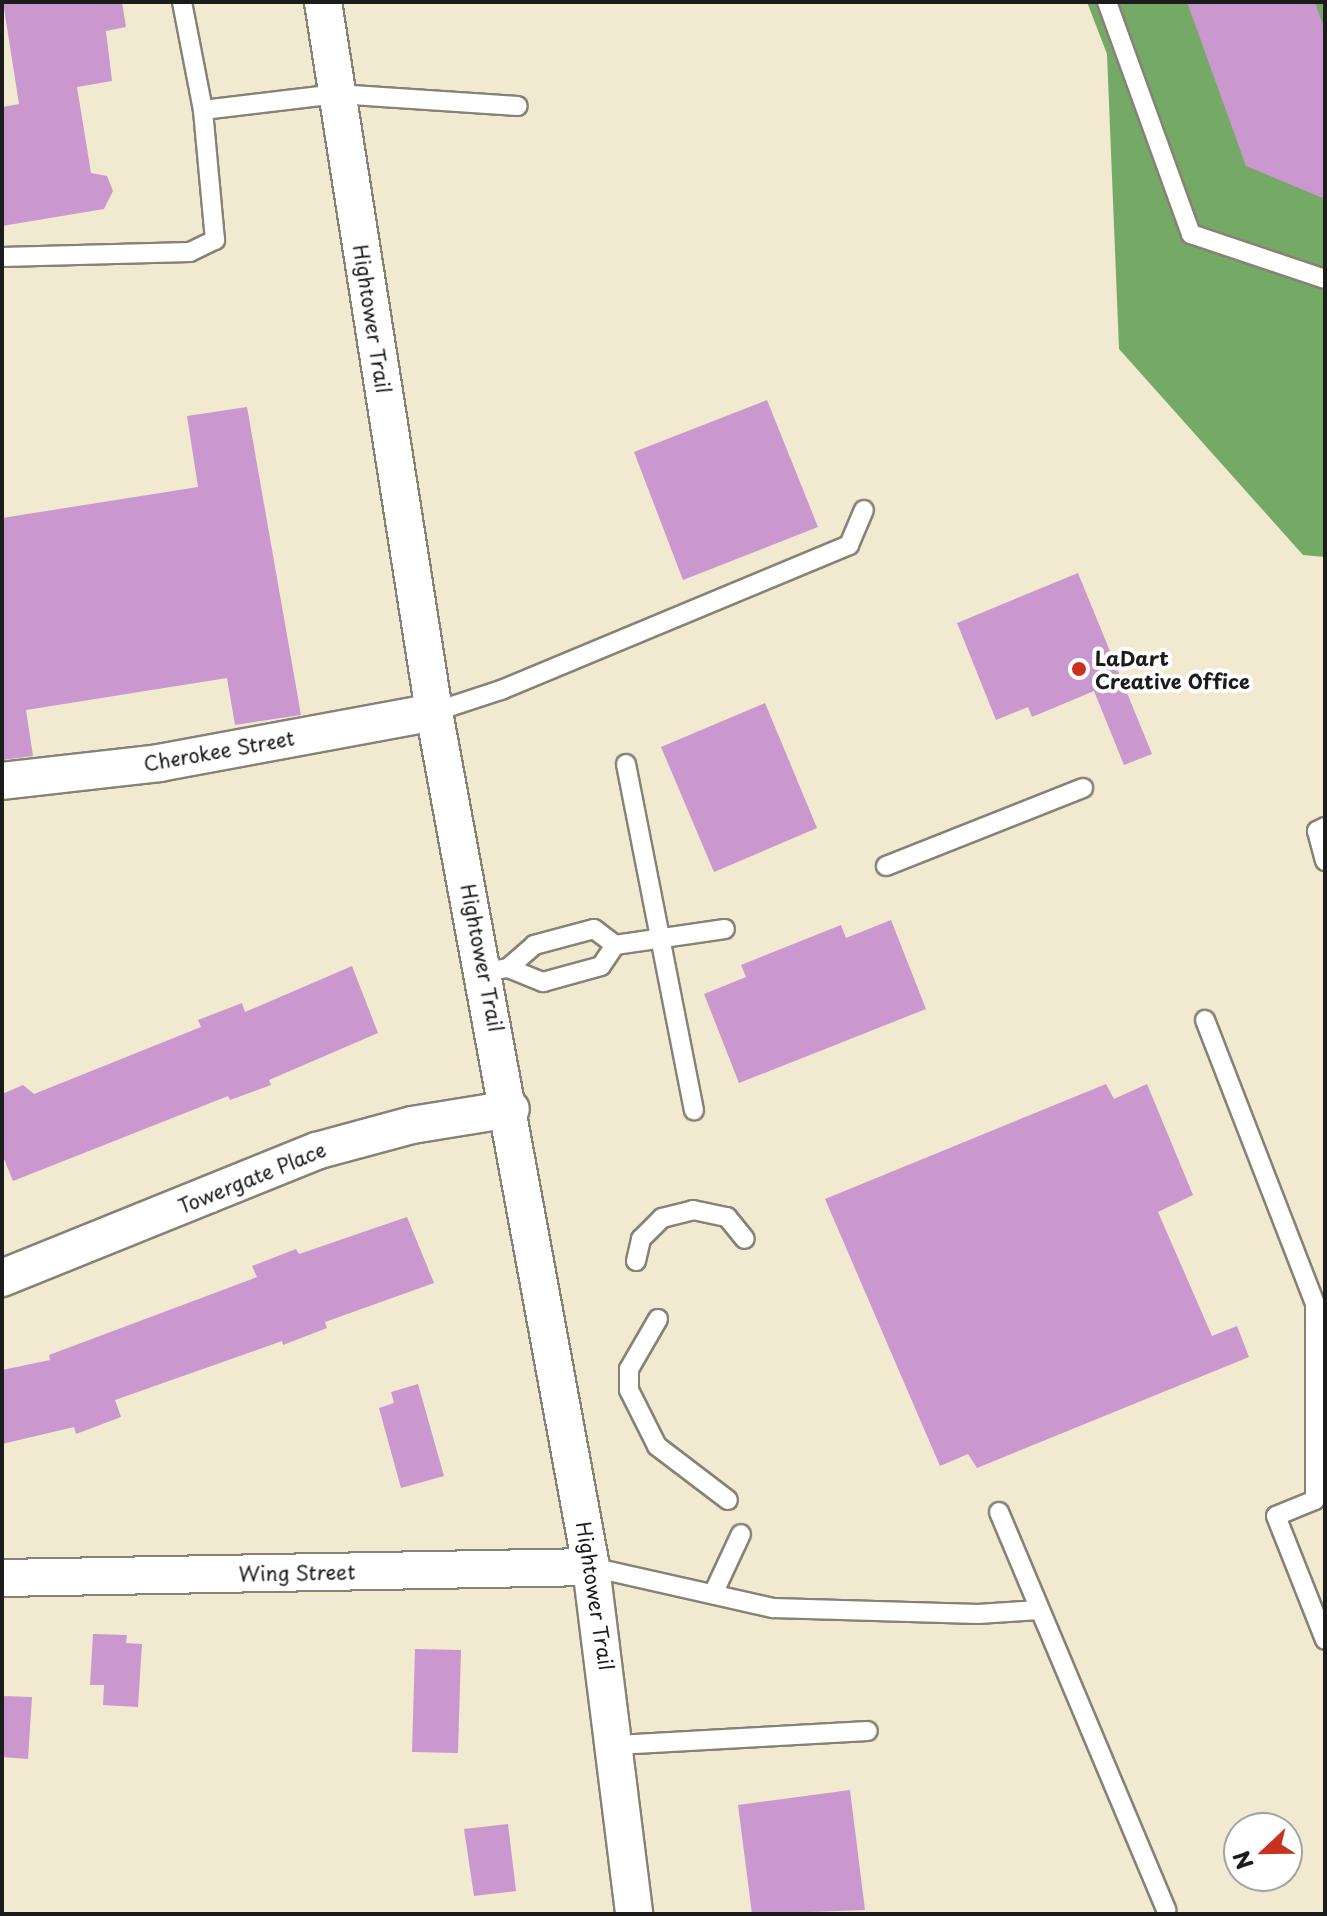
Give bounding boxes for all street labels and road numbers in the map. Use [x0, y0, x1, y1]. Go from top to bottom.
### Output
street label: Hightower Trail [348, 243, 396, 395]
street label: Cherokee Street [140, 726, 298, 776]
street label: Hightower Trail [456, 882, 508, 1034]
street label: Towergate Place [175, 1137, 329, 1219]
street label: Hightower Trail [571, 1520, 619, 1672]
street label: Wing Street [239, 1560, 355, 1586]

